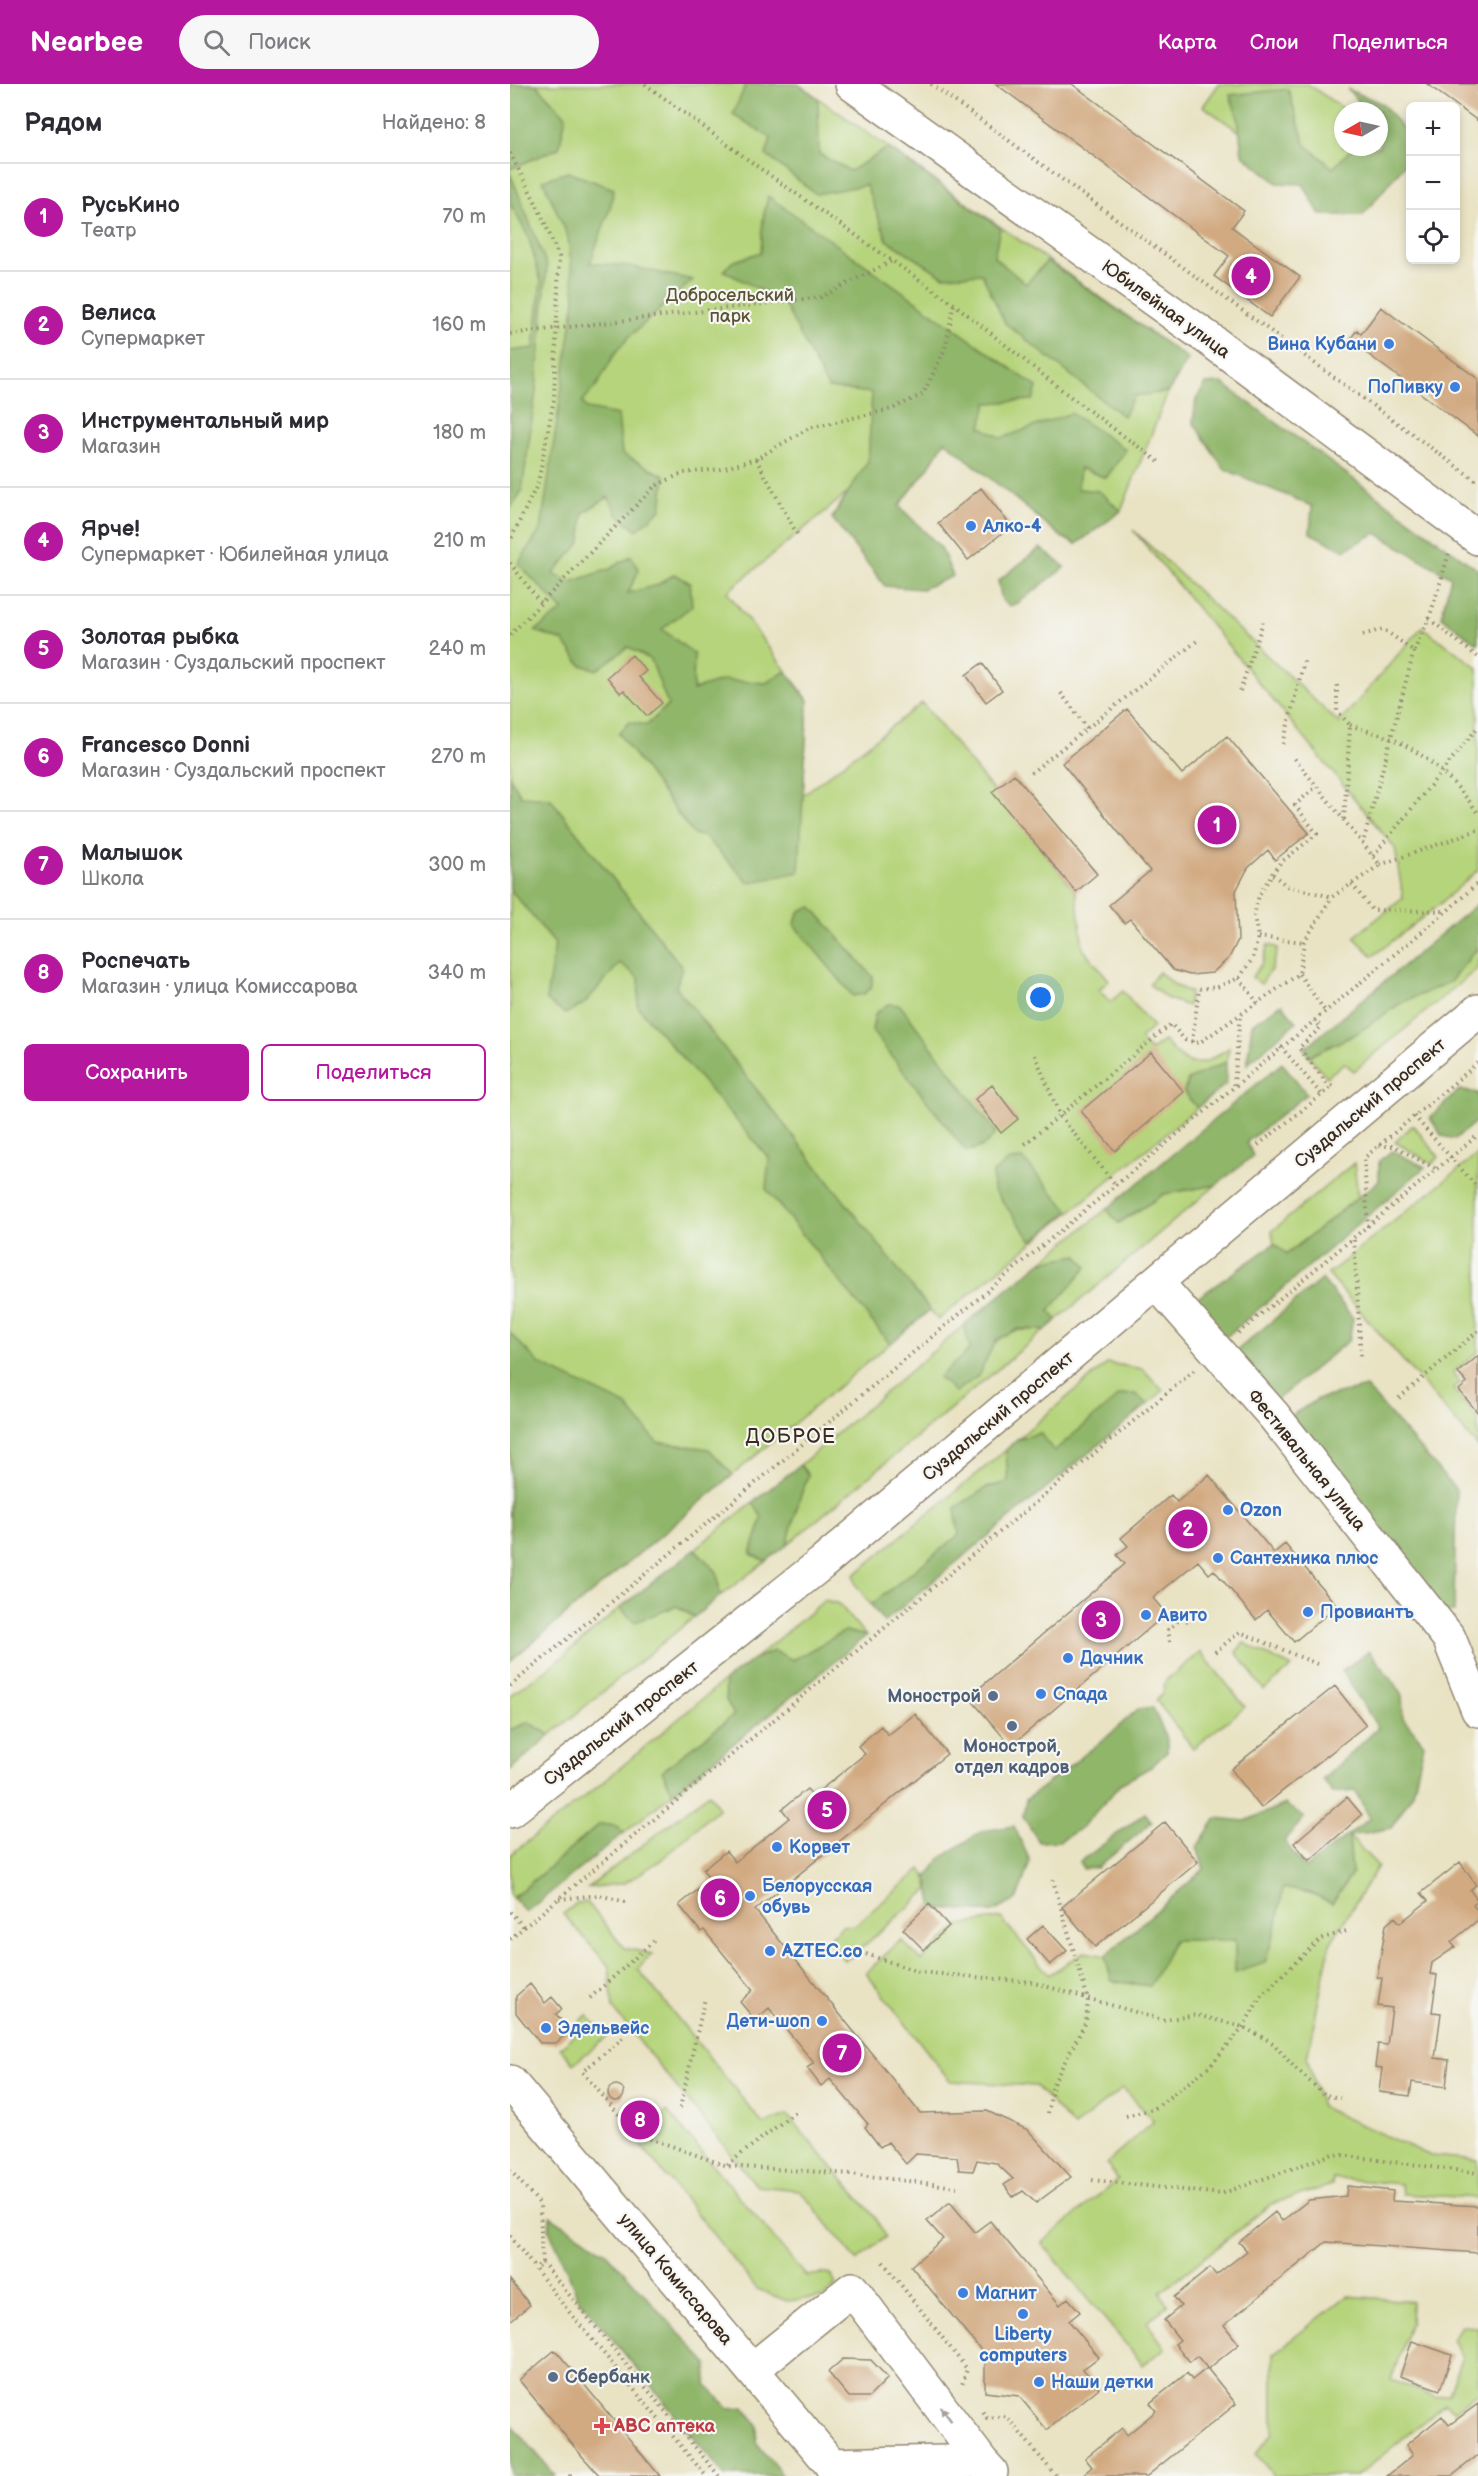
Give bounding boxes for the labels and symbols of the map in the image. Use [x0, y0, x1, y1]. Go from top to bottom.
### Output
north arrow [1334, 102, 1388, 156]
pin: 4 [1232, 254, 1270, 298]
street label: Юбилейная улица [1097, 256, 1234, 363]
park label: Добросельский парк [666, 285, 794, 327]
place label: Вина Кубани [1267, 334, 1377, 355]
marker: Вина Кубани [1382, 337, 1396, 351]
place label: ПоПивку [1367, 377, 1443, 398]
marker: ПоПивку [1448, 380, 1462, 394]
place label: Алко-4 [982, 516, 1042, 537]
marker: Алко-4 [964, 519, 978, 533]
pin: 1 [1198, 802, 1236, 848]
your location [1026, 983, 1055, 1012]
street label: Суздальский проспект [1291, 1034, 1451, 1173]
street label: Суздальский проспект [919, 1347, 1079, 1486]
street label: Фестивальная улица [1243, 1385, 1370, 1536]
district label: ДОБРОЕ [745, 1425, 837, 1449]
place label: Ozon [1240, 1500, 1282, 1521]
marker: Ozon [1221, 1503, 1235, 1517]
pin: 2 [1168, 1506, 1208, 1552]
place label: Сантехника плюс [1230, 1548, 1378, 1569]
marker: Сантехника плюс [1211, 1551, 1225, 1565]
pin: 3 [1082, 1598, 1120, 1642]
place label: Провиантъ [1320, 1602, 1414, 1623]
place label: Авито [1157, 1605, 1207, 1626]
marker: Провиантъ [1301, 1605, 1315, 1619]
marker: Авито [1139, 1608, 1153, 1622]
place label: Дачник [1080, 1648, 1143, 1669]
marker: Дачник [1061, 1651, 1075, 1665]
street label: Суздальский проспект [540, 1656, 703, 1790]
place label: Спада [1053, 1684, 1108, 1705]
place label: Монострой [887, 1686, 981, 1707]
marker: Спада [1034, 1687, 1048, 1701]
marker: Монострой [986, 1689, 1000, 1703]
marker: Монострой, отдел кадров [1005, 1719, 1019, 1733]
place label: Монострой, отдел кадров [955, 1736, 1070, 1778]
pin: 5 [808, 1788, 846, 1832]
place label: Корвет [789, 1837, 850, 1858]
marker: Корвет [770, 1840, 784, 1854]
pin: 6 [700, 1876, 740, 1920]
place label: Белорусская обувь [762, 1876, 872, 1918]
marker: Белорусская обувь [743, 1889, 757, 1903]
place label: AZTEC.co [781, 1941, 863, 1962]
marker: AZTEC.co [763, 1944, 777, 1958]
place label: Дети-шоп [727, 2011, 810, 2032]
marker: Дети-шоп [815, 2014, 829, 2028]
place label: Эдельвейс [558, 2018, 649, 2039]
marker: Эдельвейс [539, 2021, 553, 2035]
pin: 7 [822, 2030, 862, 2076]
pin: 8 [620, 2098, 660, 2142]
street label: улица Комиссарова [614, 2209, 737, 2350]
place label: Магнит [975, 2283, 1037, 2304]
marker: Магнит [956, 2286, 970, 2300]
marker: Liberty computers [1016, 2307, 1030, 2321]
place label: Liberty computers [979, 2324, 1067, 2366]
place label: Сбербанк [565, 2367, 650, 2388]
marker: Сбербанк [546, 2370, 560, 2384]
place label: Наши детки [1051, 2372, 1154, 2393]
marker: Наши детки [1032, 2375, 1046, 2389]
one-way arrow [940, 2407, 952, 2423]
place label: ABC аптека [613, 2416, 716, 2437]
marker: ABC аптека [595, 2419, 609, 2433]

